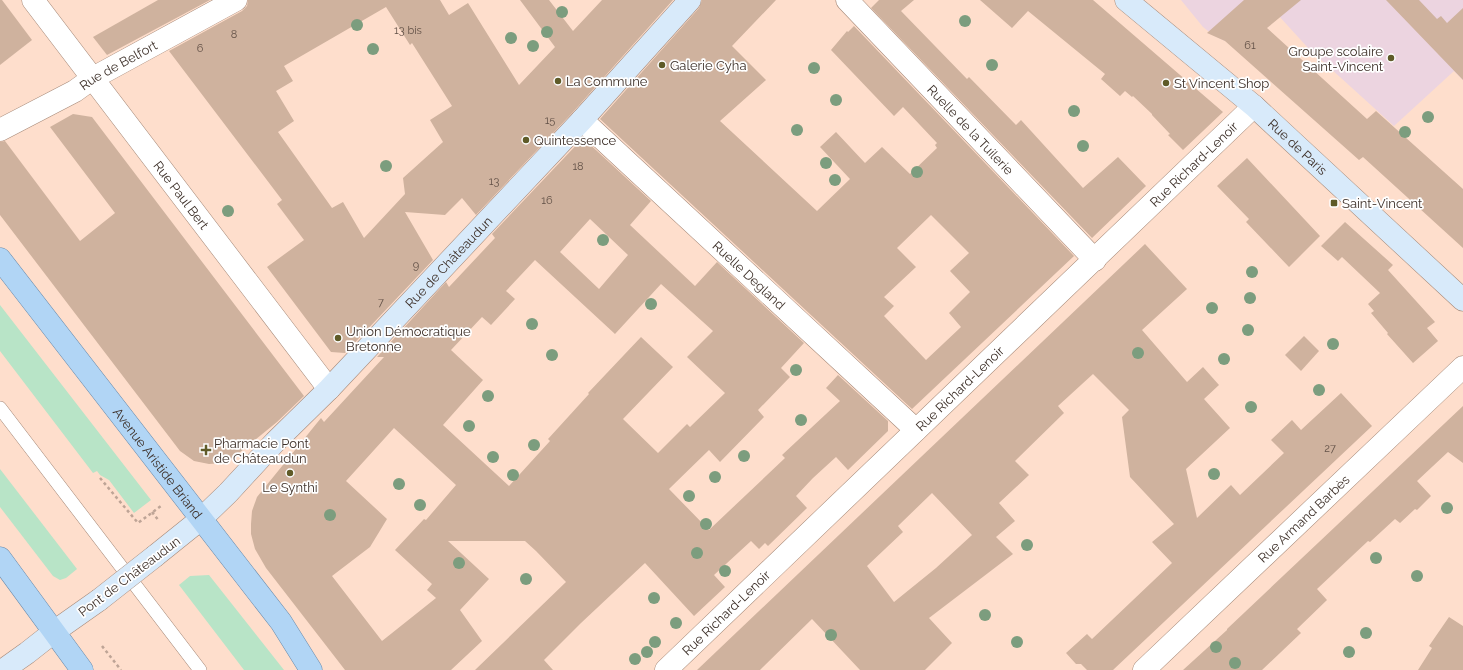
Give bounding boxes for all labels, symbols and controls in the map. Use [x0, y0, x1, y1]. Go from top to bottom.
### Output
house number: 13 bis [394, 24, 422, 37]
house number: 8 [231, 28, 237, 41]
street label: Rue de Belfort [77, 37, 160, 93]
house number: 61 [1244, 39, 1256, 52]
house number: 6 [197, 42, 204, 55]
place label: Groupe scolaire Saint-Vincent [1288, 44, 1384, 74]
marker: Groupe scolaire Saint-Vincent [1386, 53, 1396, 63]
place label: Galerie Cyha [670, 58, 747, 73]
marker: Galerie Cyha [657, 60, 667, 70]
place label: La Commune [566, 74, 648, 89]
marker: La Commune [553, 76, 563, 86]
place label: St Vincent Shop [1174, 76, 1269, 91]
marker: St Vincent Shop [1161, 78, 1171, 88]
street label: Ruelle de la Tuilerie [924, 82, 1017, 178]
house number: 15 [545, 114, 555, 127]
street label: Rue de Paris [1265, 116, 1330, 178]
street label: Rue Richard-Lenoir [1147, 118, 1241, 210]
place label: Quintessence [534, 133, 617, 148]
marker: Quintessence [521, 135, 531, 145]
street label: Rue Paul Bert [150, 158, 212, 233]
house number: 18 [572, 160, 584, 173]
house number: 13 [489, 175, 499, 188]
house number: 16 [541, 194, 553, 207]
place label: Saint-Vincent [1342, 196, 1423, 211]
marker: Saint-Vincent [1329, 198, 1339, 208]
street label: Rue de Châteaudun [402, 213, 495, 311]
street label: Ruelle Degland [710, 238, 788, 313]
house number: 9 [413, 259, 419, 272]
house number: 7 [378, 296, 384, 309]
place label: Union Démocratique Bretonne [346, 324, 471, 354]
marker: Union Démocratique Bretonne [333, 333, 343, 343]
street label: Rue Richard-Lenoir [913, 343, 1007, 434]
street label: Avenue Aristide Briand [110, 405, 205, 522]
place label: Pharmacie Pont de Châteaudun [214, 436, 309, 466]
house number: 27 [1324, 442, 1336, 455]
marker: Pharmacie Pont de Châteaudun [201, 445, 211, 455]
marker: Le Synthi [285, 468, 295, 478]
street label: Rue Armand Barbès [1255, 472, 1353, 566]
place label: Le Synthi [262, 480, 318, 495]
street label: Pont de Châteaudun [75, 533, 183, 620]
street label: Rue Richard-Lenoir [679, 567, 774, 658]

